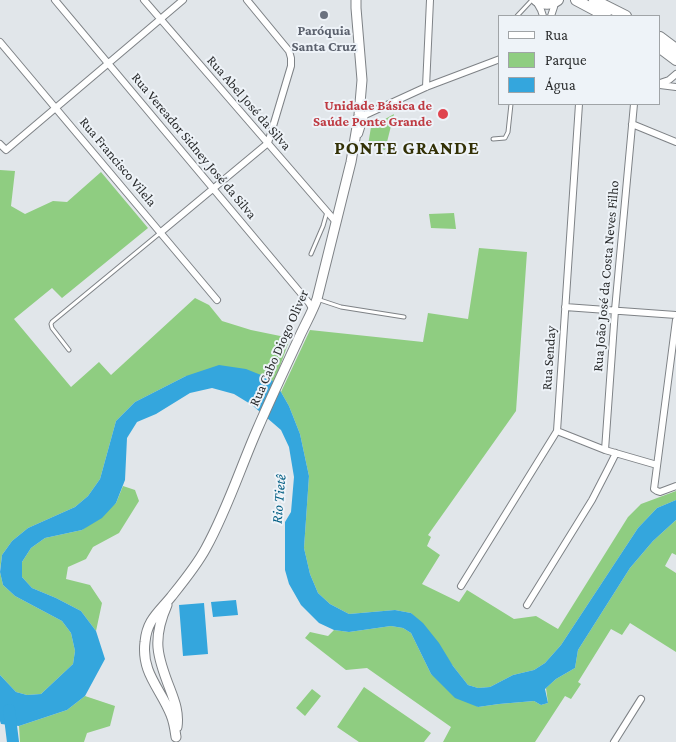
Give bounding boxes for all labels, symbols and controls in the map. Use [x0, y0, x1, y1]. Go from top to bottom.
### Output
marker: Paróquia Santa Cruz [318, 9, 330, 21]
legend [498, 15, 661, 105]
place label: Paróquia Santa Cruz [292, 23, 356, 56]
text: Rua [545, 27, 568, 43]
street label: Rua Abel José da Silva [203, 52, 295, 154]
text: Parque [545, 52, 586, 68]
street label: Rua Vereador Sidney José da Silva [128, 69, 260, 223]
text: Água [545, 77, 576, 93]
place label: Unidade Básica de Saúde Ponte Grande [313, 98, 432, 130]
marker: Unidade Básica de Saúde Ponte Grande [436, 107, 450, 121]
street label: Rua Francisco Vilela [76, 114, 160, 210]
district label: PONTE GRANDE [333, 137, 481, 159]
street label: Rua João José da Costa Neves Filho [589, 180, 623, 372]
street label: Rua Cabo Diogo Oliver [246, 287, 312, 409]
street label: Rua Senday [538, 325, 560, 391]
water label: Rio Tietê [268, 474, 290, 524]

